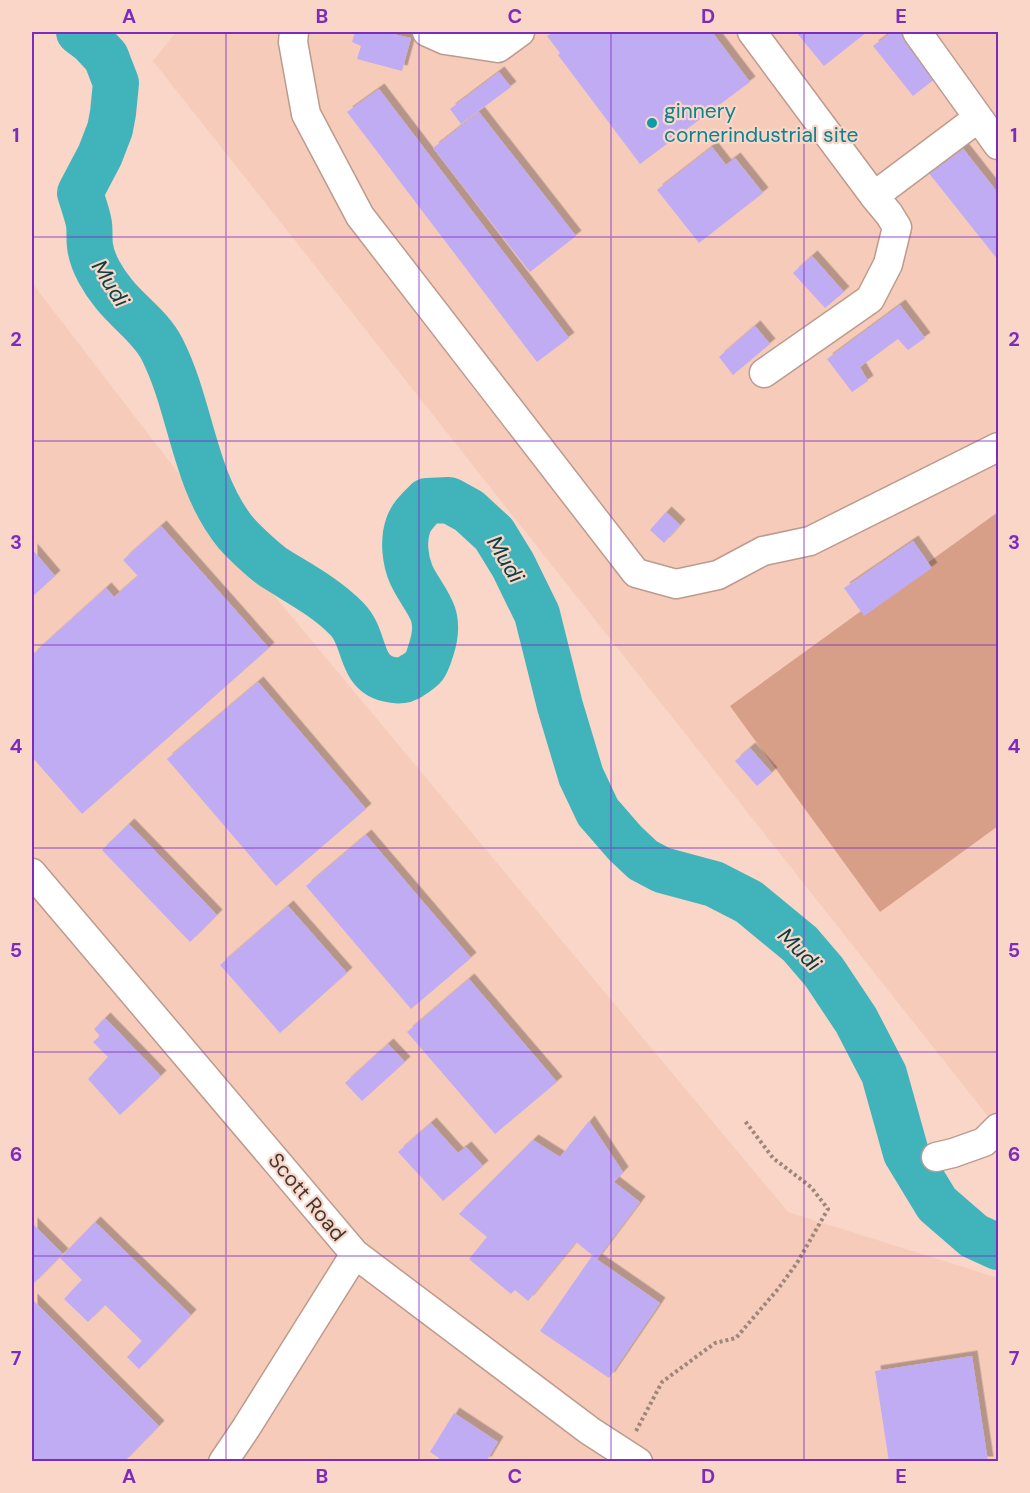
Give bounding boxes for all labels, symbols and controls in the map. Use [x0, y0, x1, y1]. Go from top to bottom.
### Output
text: A [122, 3, 136, 29]
text: B [316, 3, 328, 29]
text: C [508, 3, 522, 29]
text: D [701, 3, 715, 29]
text: E [895, 3, 907, 29]
place label: ginnery cornerindustrial site [664, 97, 859, 149]
marker: ginnery cornerindustrial site [645, 116, 659, 130]
text: 1 [12, 122, 20, 148]
text: 1 [1010, 122, 1018, 148]
water label: Mudi [85, 254, 137, 313]
text: 2 [10, 326, 22, 352]
text: 2 [1008, 326, 1020, 352]
text: 3 [10, 529, 22, 555]
text: 3 [1008, 529, 1020, 555]
water label: Mudi [480, 530, 531, 589]
text: 4 [10, 733, 23, 759]
text: 4 [1008, 733, 1021, 759]
water label: Mudi [772, 921, 828, 978]
text: 5 [10, 937, 22, 963]
text: 5 [1008, 937, 1020, 963]
text: 6 [10, 1141, 22, 1167]
text: 6 [1008, 1141, 1020, 1167]
street label: Scott Road [262, 1147, 352, 1247]
text: 7 [11, 1345, 22, 1371]
text: 7 [1009, 1345, 1020, 1371]
text: A [122, 1463, 136, 1489]
text: B [316, 1463, 328, 1489]
text: C [508, 1463, 522, 1489]
text: D [701, 1463, 715, 1489]
text: E [895, 1463, 907, 1489]

